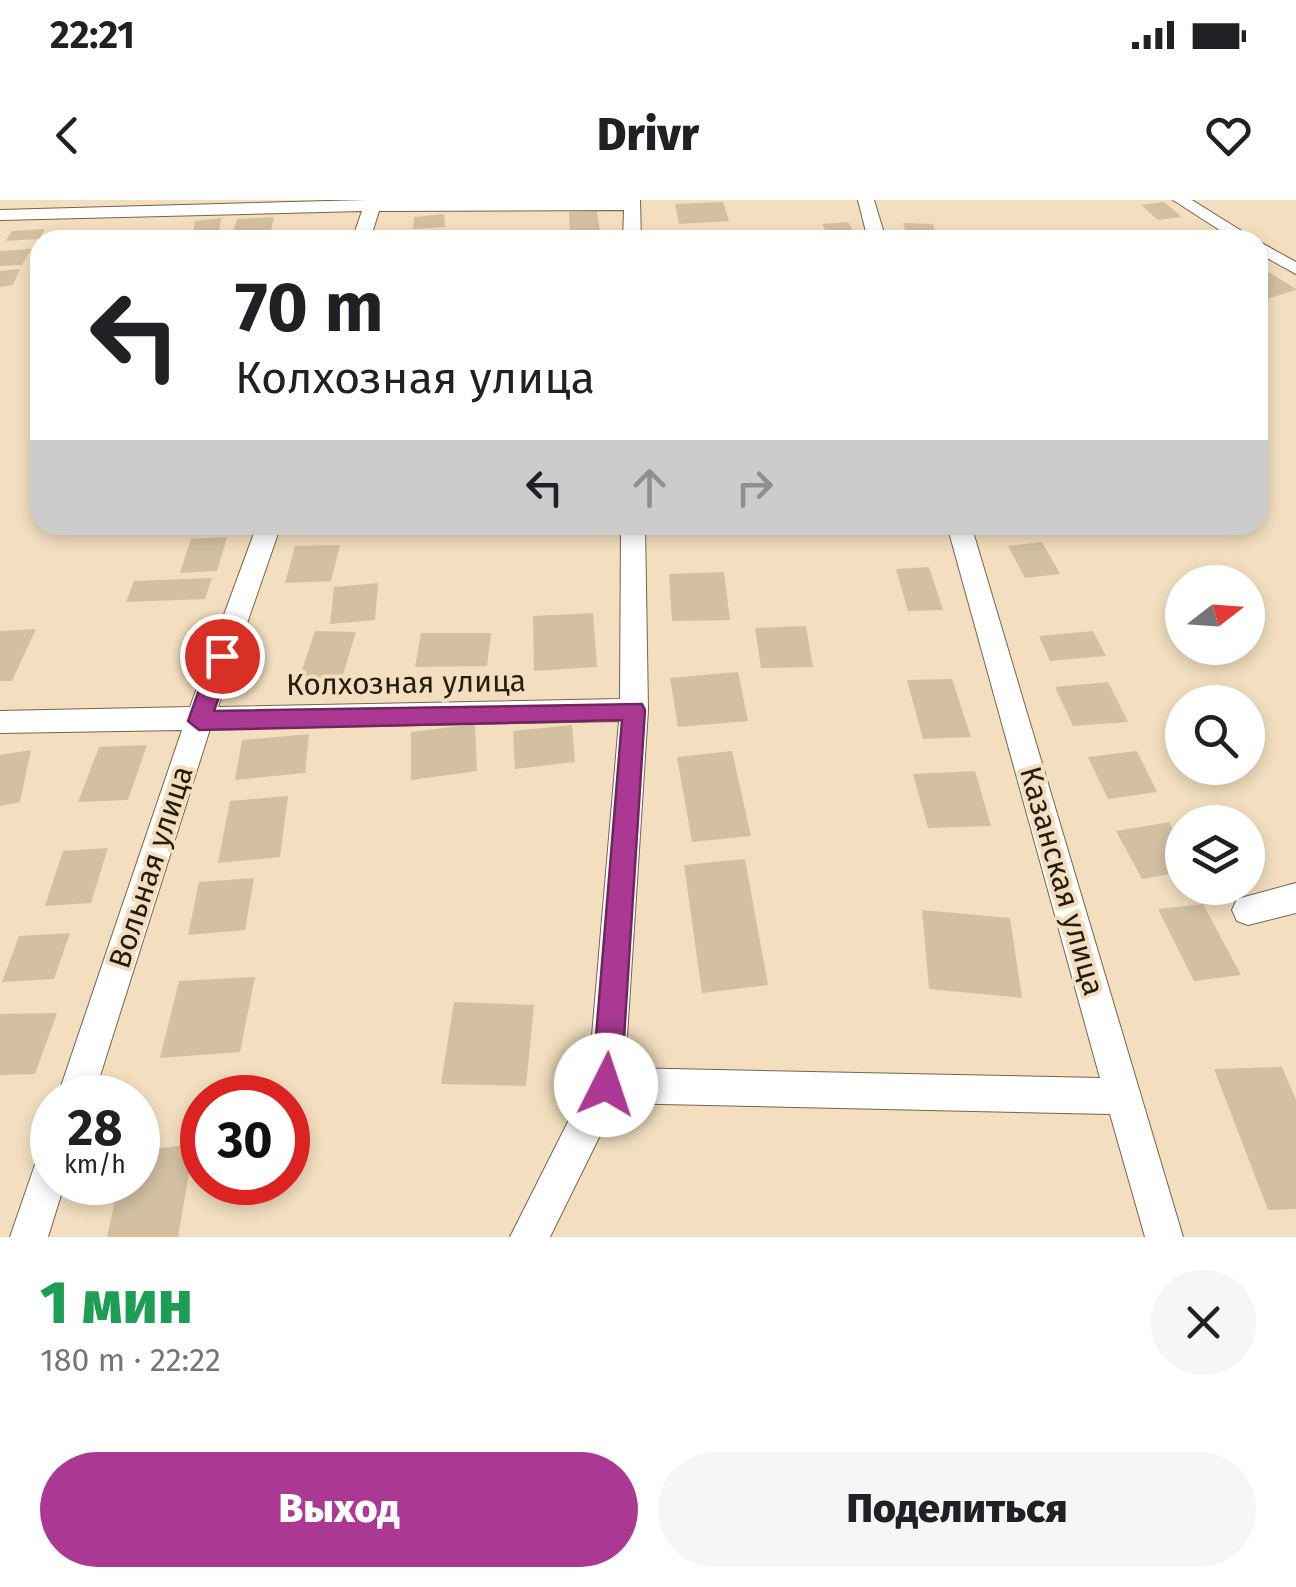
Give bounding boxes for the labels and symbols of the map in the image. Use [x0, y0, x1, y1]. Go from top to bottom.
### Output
north arrow [1165, 565, 1265, 665]
pin [180, 614, 265, 699]
street label: Колхозная улица [286, 663, 526, 703]
street label: Вольная улица [101, 761, 201, 973]
street label: Казанская улица [1012, 762, 1112, 1000]
position arrow [554, 1033, 658, 1137]
speed limit sign: 30 [180, 1075, 310, 1205]

